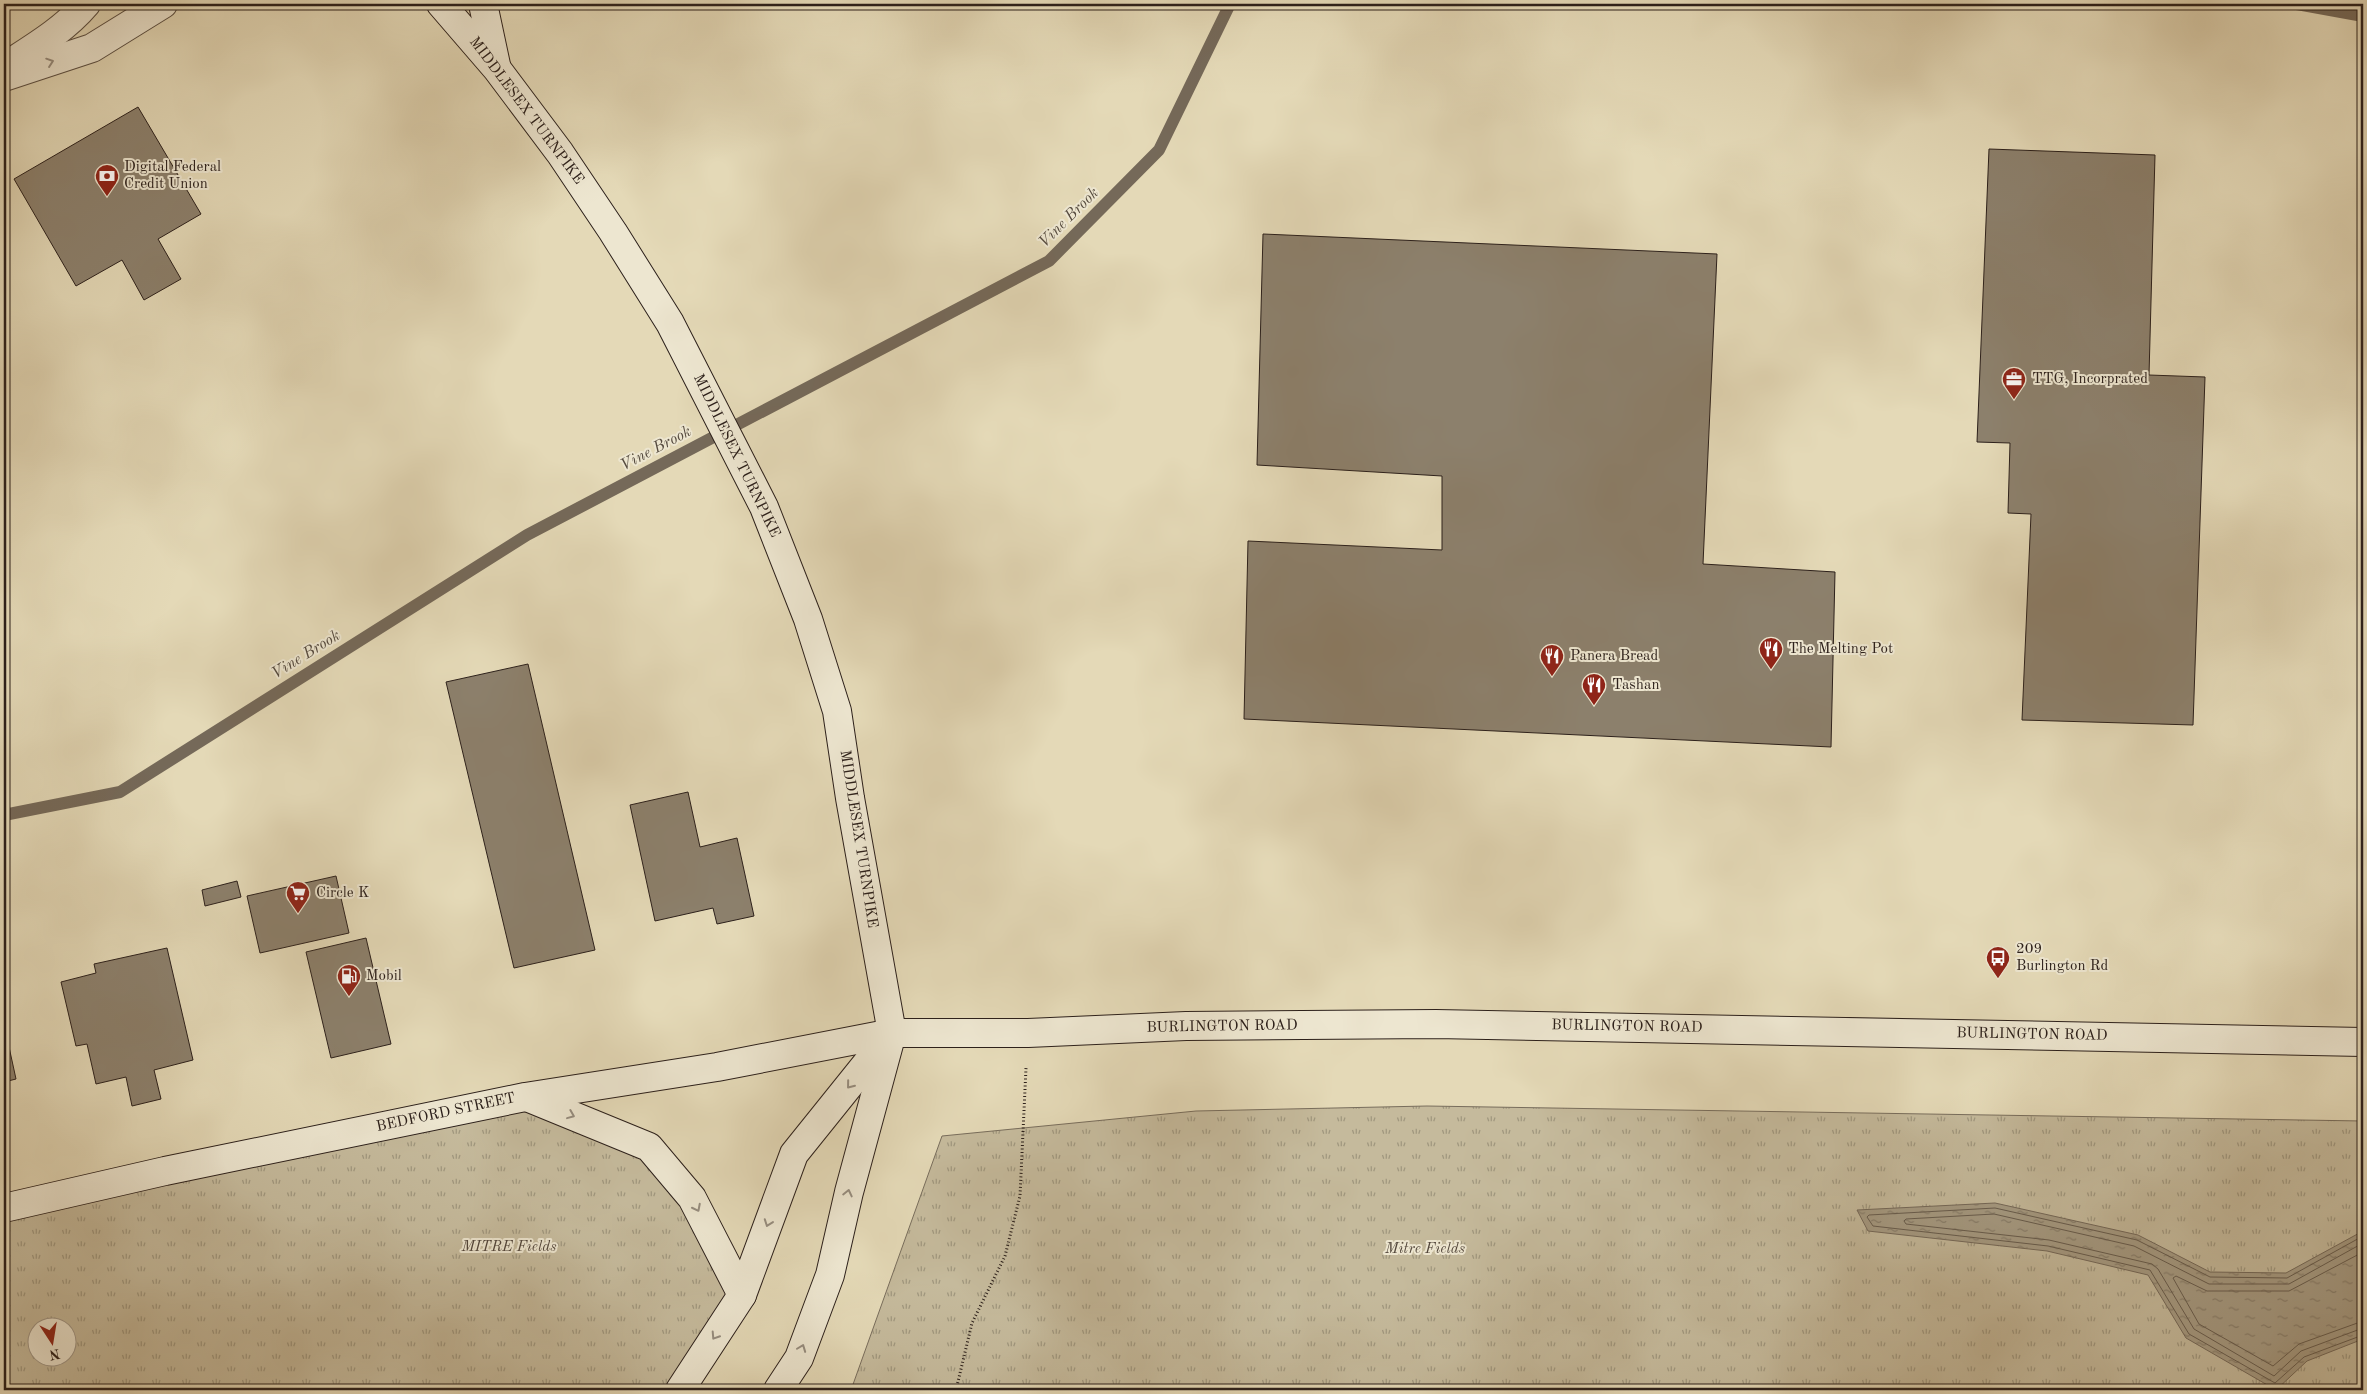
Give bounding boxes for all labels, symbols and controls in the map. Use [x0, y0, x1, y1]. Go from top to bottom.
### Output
street label: MIDDLESEX TURNPIKE [466, 35, 586, 187]
one-way arrow [45, 58, 54, 68]
place label: Digital Federal Credit Union [124, 160, 221, 192]
bank icon: Digital Federal Credit Union [94, 163, 120, 197]
water label: Vine Brook [1036, 185, 1102, 251]
office icon: TTG, Incorprated [2001, 366, 2027, 400]
street label: MIDDLESEX TURNPIKE [690, 372, 782, 540]
place label: TTG, Incorprated [2032, 372, 2148, 387]
water label: Vine Brook [618, 424, 694, 474]
water label: Vine Brook [269, 628, 343, 682]
restaurant icon: The Melting Pot [1758, 636, 1784, 670]
place label: The Melting Pot [1788, 642, 1893, 657]
restaurant icon: Panera Bread [1539, 643, 1565, 677]
place label: Panera Bread [1570, 649, 1659, 664]
restaurant icon: Tashan [1581, 672, 1607, 706]
place label: Tashan [1612, 678, 1660, 693]
street label: MIDDLESEX TURNPIKE [837, 749, 879, 929]
supermarket icon: Circle K [285, 880, 311, 914]
place label: Circle K [316, 886, 369, 901]
place label: 209 Burlington Rd [2016, 942, 2109, 974]
bus stop icon: 209 Burlington Rd [1985, 945, 2011, 979]
fuel station icon: Mobil [336, 963, 362, 997]
place label: Mobil [366, 969, 402, 984]
street label: BURLINGTON ROAD [1146, 1018, 1298, 1036]
street label: BURLINGTON ROAD [1551, 1018, 1703, 1036]
street label: BURLINGTON ROAD [1956, 1026, 2108, 1044]
one-way arrow [847, 1079, 855, 1088]
street label: BEDFORD STREET [375, 1091, 517, 1135]
one-way arrow [566, 1109, 575, 1119]
one-way arrow [842, 1188, 853, 1197]
one-way arrow [691, 1203, 701, 1212]
one-way arrow [764, 1218, 774, 1227]
park label: MITRE Fields [460, 1240, 557, 1255]
park label: Mitre Fields [1384, 1242, 1465, 1257]
north arrow [28, 1316, 78, 1366]
one-way arrow [712, 1331, 722, 1340]
one-way arrow [796, 1344, 807, 1353]
text: N [48, 1346, 61, 1362]

